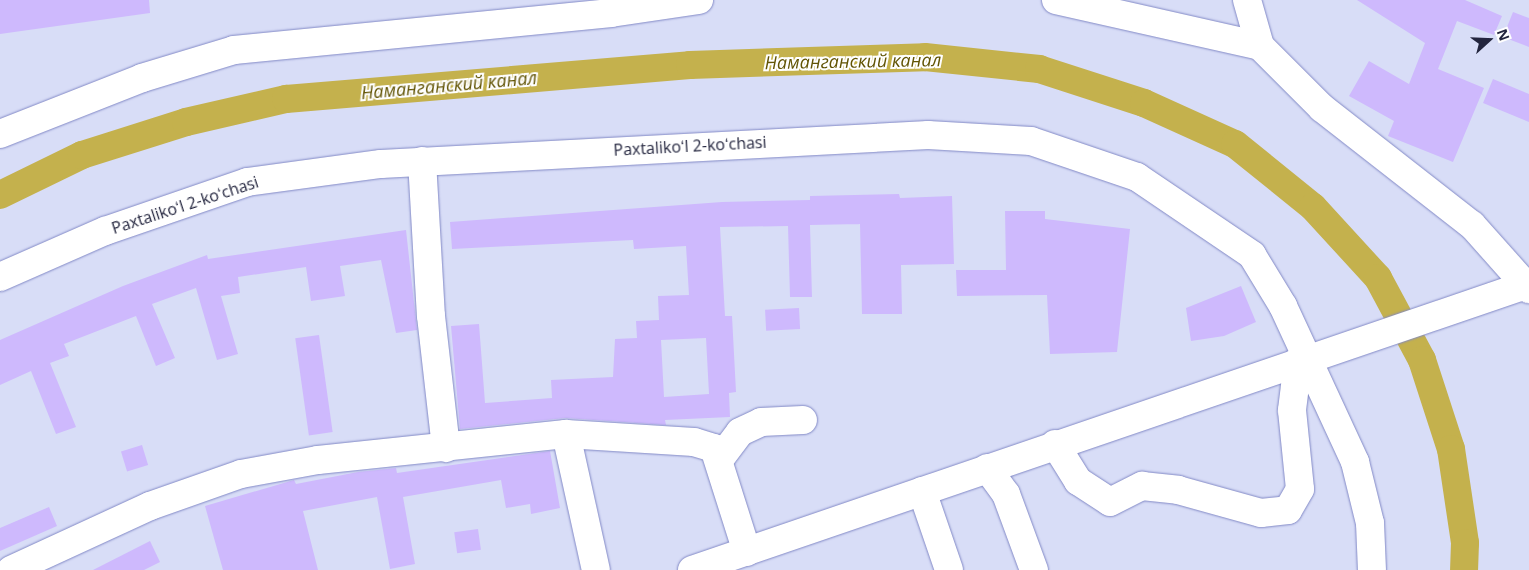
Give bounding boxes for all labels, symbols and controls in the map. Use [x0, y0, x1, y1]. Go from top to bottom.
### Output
north arrow [1464, 15, 1514, 65]
text: N [1493, 26, 1514, 43]
water label: Наманганский канал [765, 49, 941, 73]
water label: Наманганский канал [360, 67, 538, 103]
street label: Paxtalikoʻl 2-koʻchasi [613, 132, 767, 160]
street label: Paxtalikoʻl 2-koʻchasi [109, 172, 261, 238]

